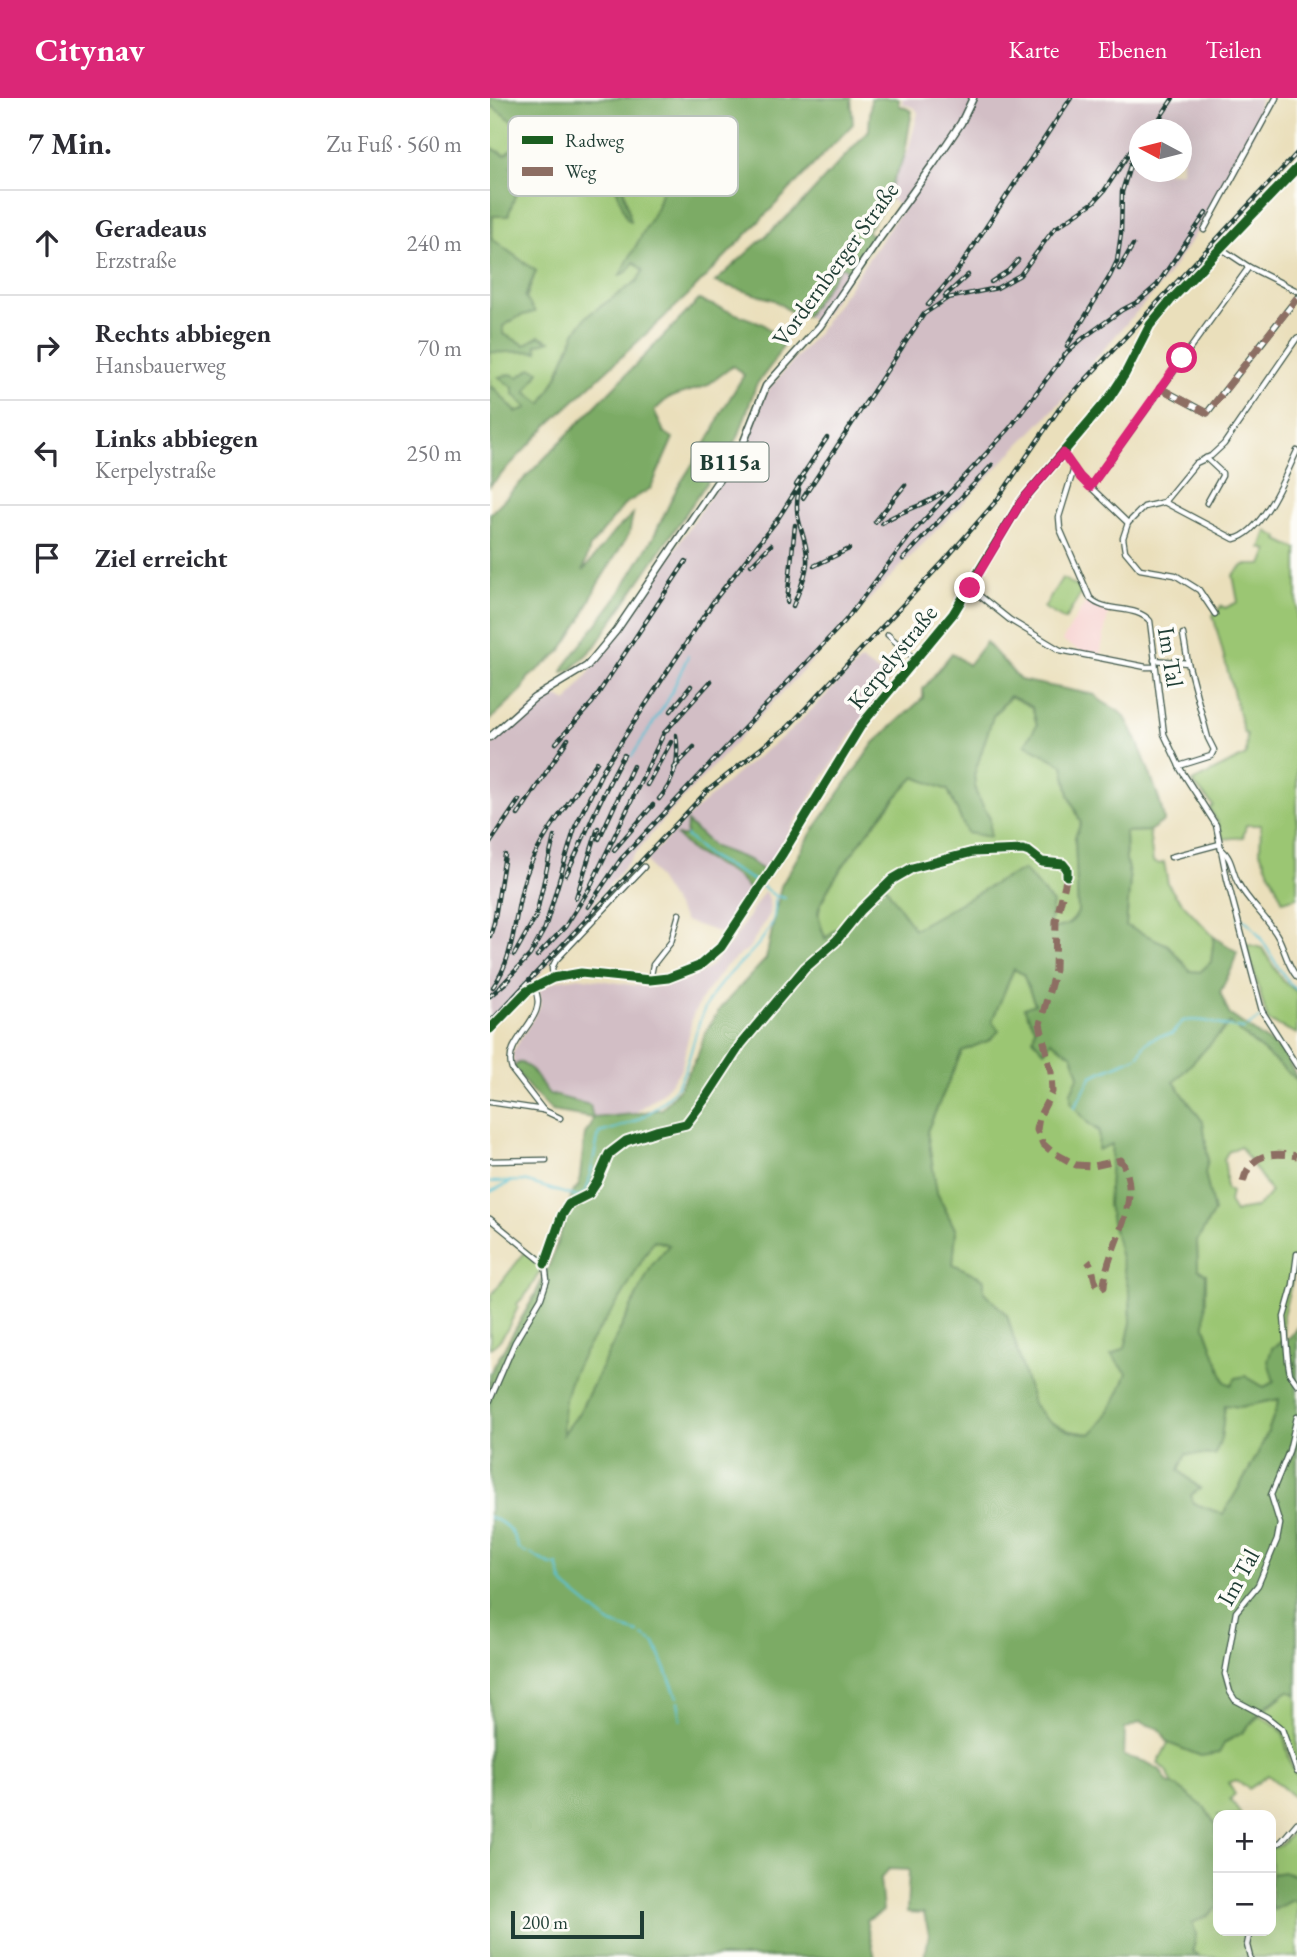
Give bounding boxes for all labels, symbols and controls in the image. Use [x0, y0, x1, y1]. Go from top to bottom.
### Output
text: Citynav [35, 28, 145, 71]
text: Karte [1009, 34, 1059, 65]
text: Ebenen [1097, 34, 1167, 65]
text: Teilen [1205, 34, 1262, 65]
legend [508, 116, 738, 196]
north arrow [1129, 119, 1192, 182]
text: 7 Min. [28, 124, 112, 163]
text: Radweg [565, 128, 625, 153]
text: Zu Fuß · 560 m [327, 129, 462, 159]
text: Weg [565, 159, 597, 184]
street label: Vordernberger Straße [765, 176, 905, 352]
text: Geradeaus [95, 211, 207, 245]
icon: ahead [28, 224, 66, 262]
text: 240 m [406, 228, 462, 258]
text: Erzstraße [95, 245, 176, 275]
text: Rechts abbiegen [95, 316, 271, 350]
icon: right [28, 329, 66, 367]
text: 70 m [417, 333, 462, 363]
route start [1166, 342, 1197, 373]
text: Hansbauerweg [95, 350, 226, 380]
text: Links abbiegen [95, 421, 258, 455]
icon: left [28, 434, 66, 472]
text: 250 m [406, 438, 462, 468]
road number: B115a [692, 442, 768, 482]
text: Kerpelystraße [95, 455, 216, 485]
icon: arrive [28, 539, 66, 577]
text: Ziel erreicht [95, 541, 227, 575]
route end [954, 572, 985, 603]
street label: Kerpelystraße [840, 598, 944, 716]
street label: Im Tal [1151, 625, 1191, 690]
street label: Im Tal [1210, 1543, 1266, 1611]
map controls [1213, 1810, 1276, 1936]
button: + [1213, 1810, 1276, 1873]
button: − [1213, 1873, 1276, 1936]
scale bar [511, 1908, 644, 1940]
text: 200 m [522, 1910, 568, 1935]

